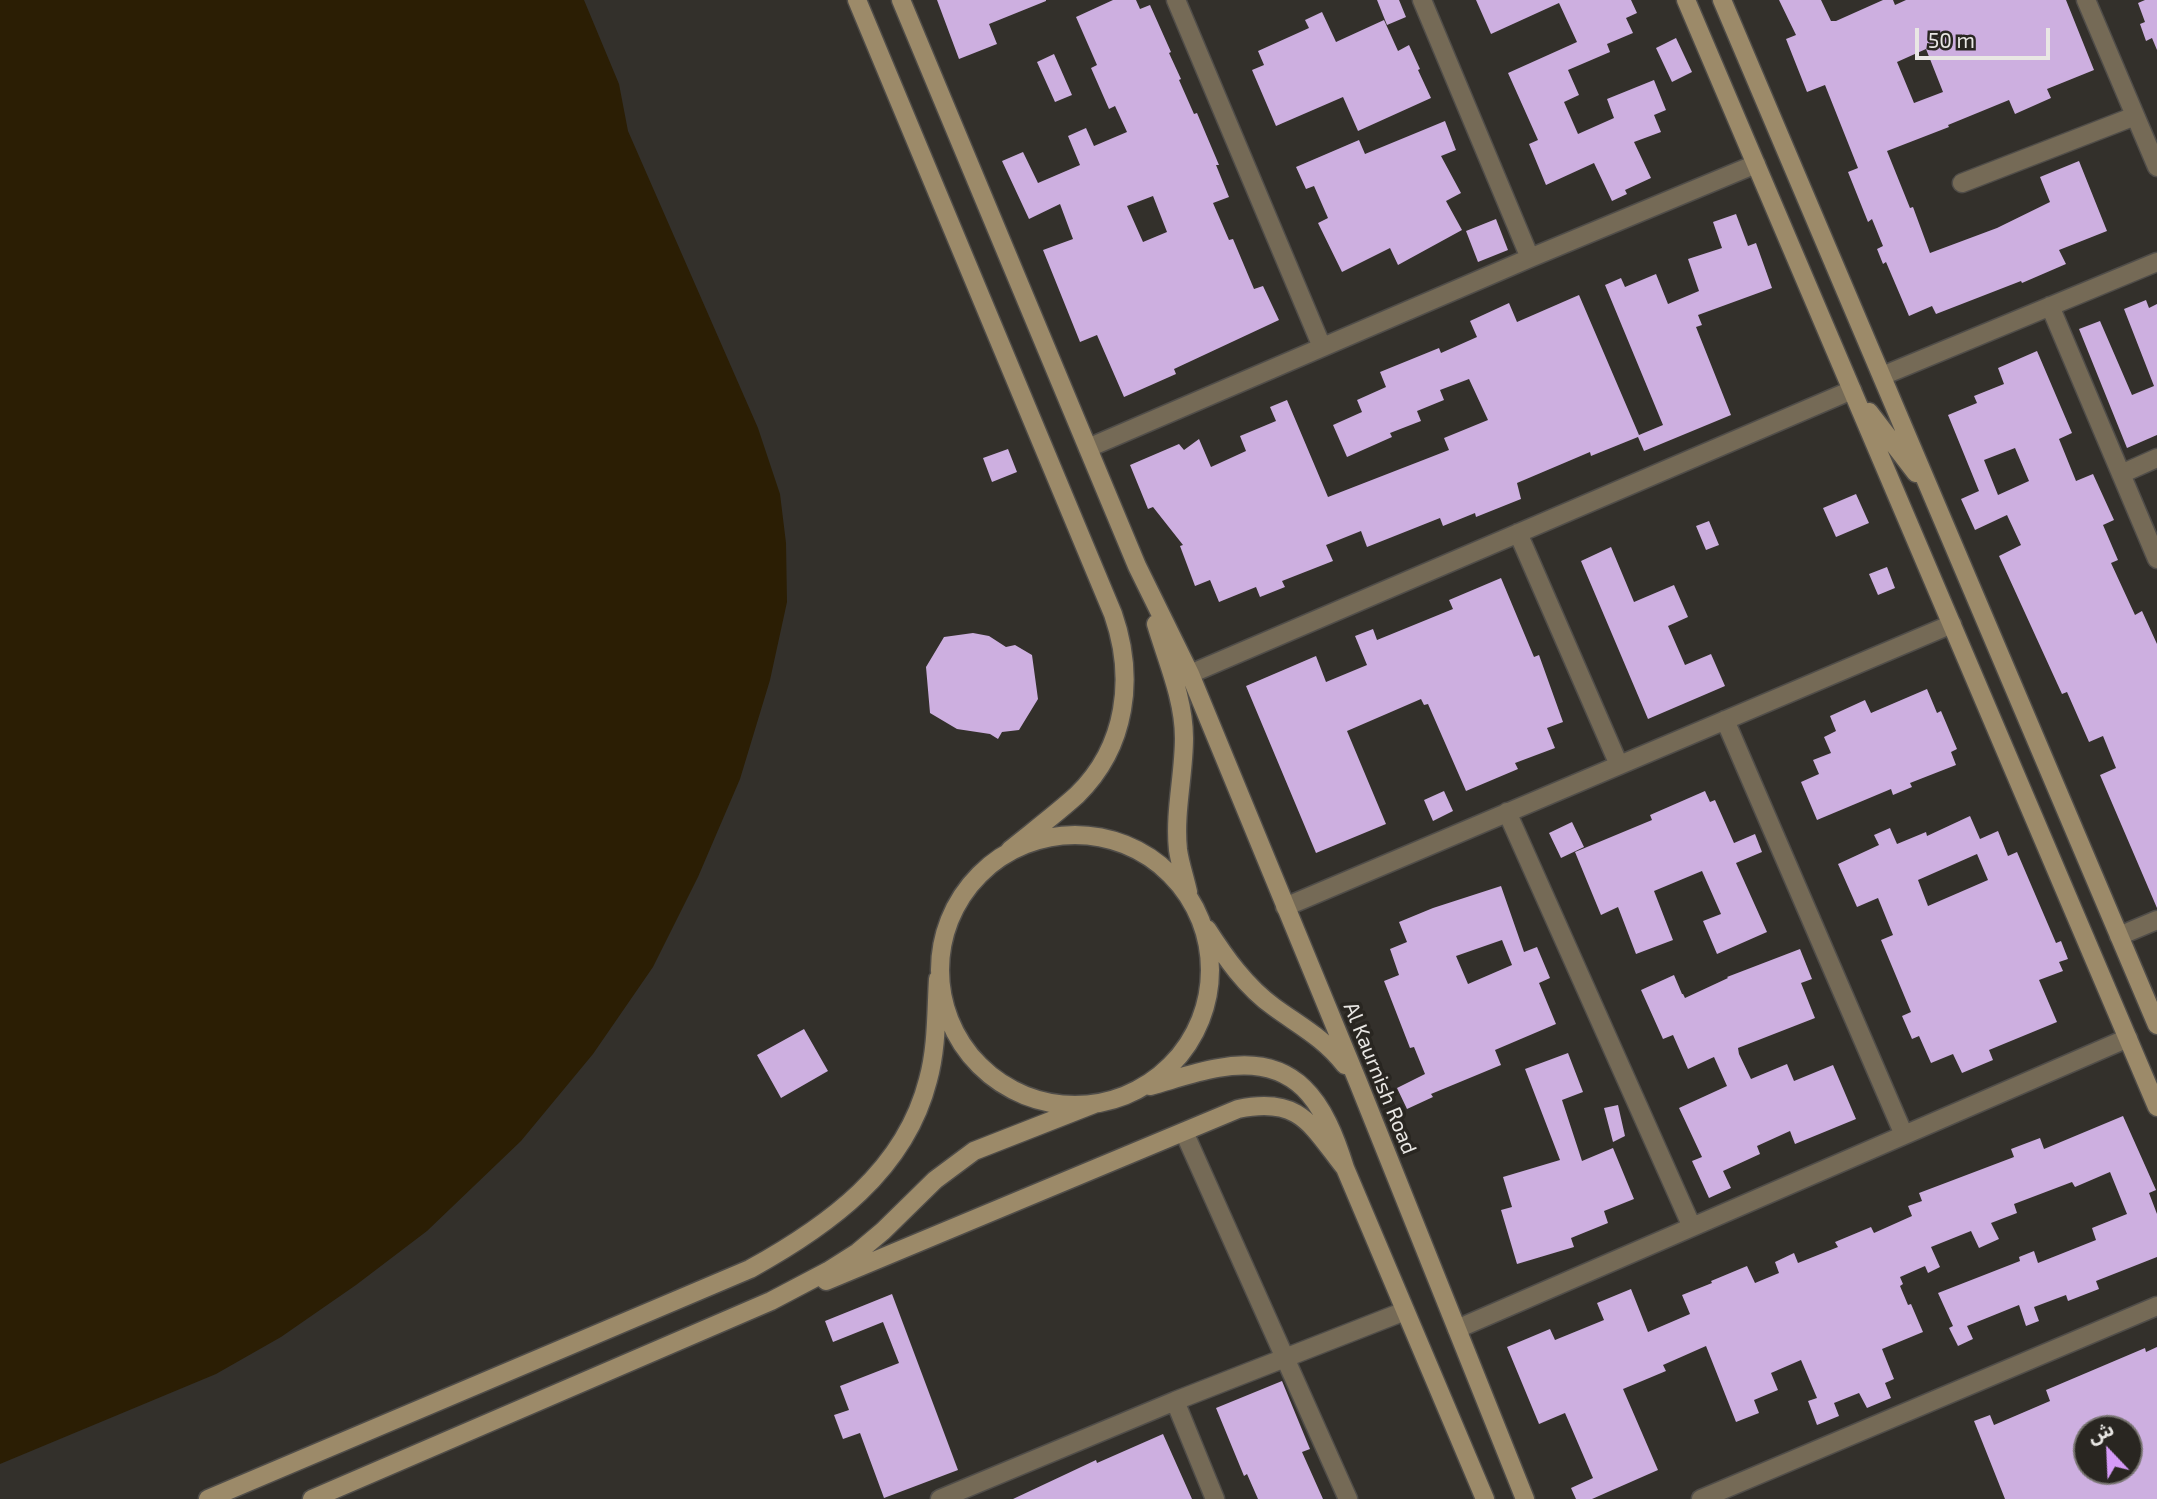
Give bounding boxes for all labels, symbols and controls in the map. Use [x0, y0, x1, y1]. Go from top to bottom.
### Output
scale bar [1919, 14, 2054, 58]
text: 50 m [1928, 27, 1975, 52]
street label: Al Kaurnish Road [1338, 998, 1422, 1158]
north arrow [2073, 1415, 2143, 1485]
text: ش [2084, 1416, 2117, 1448]

